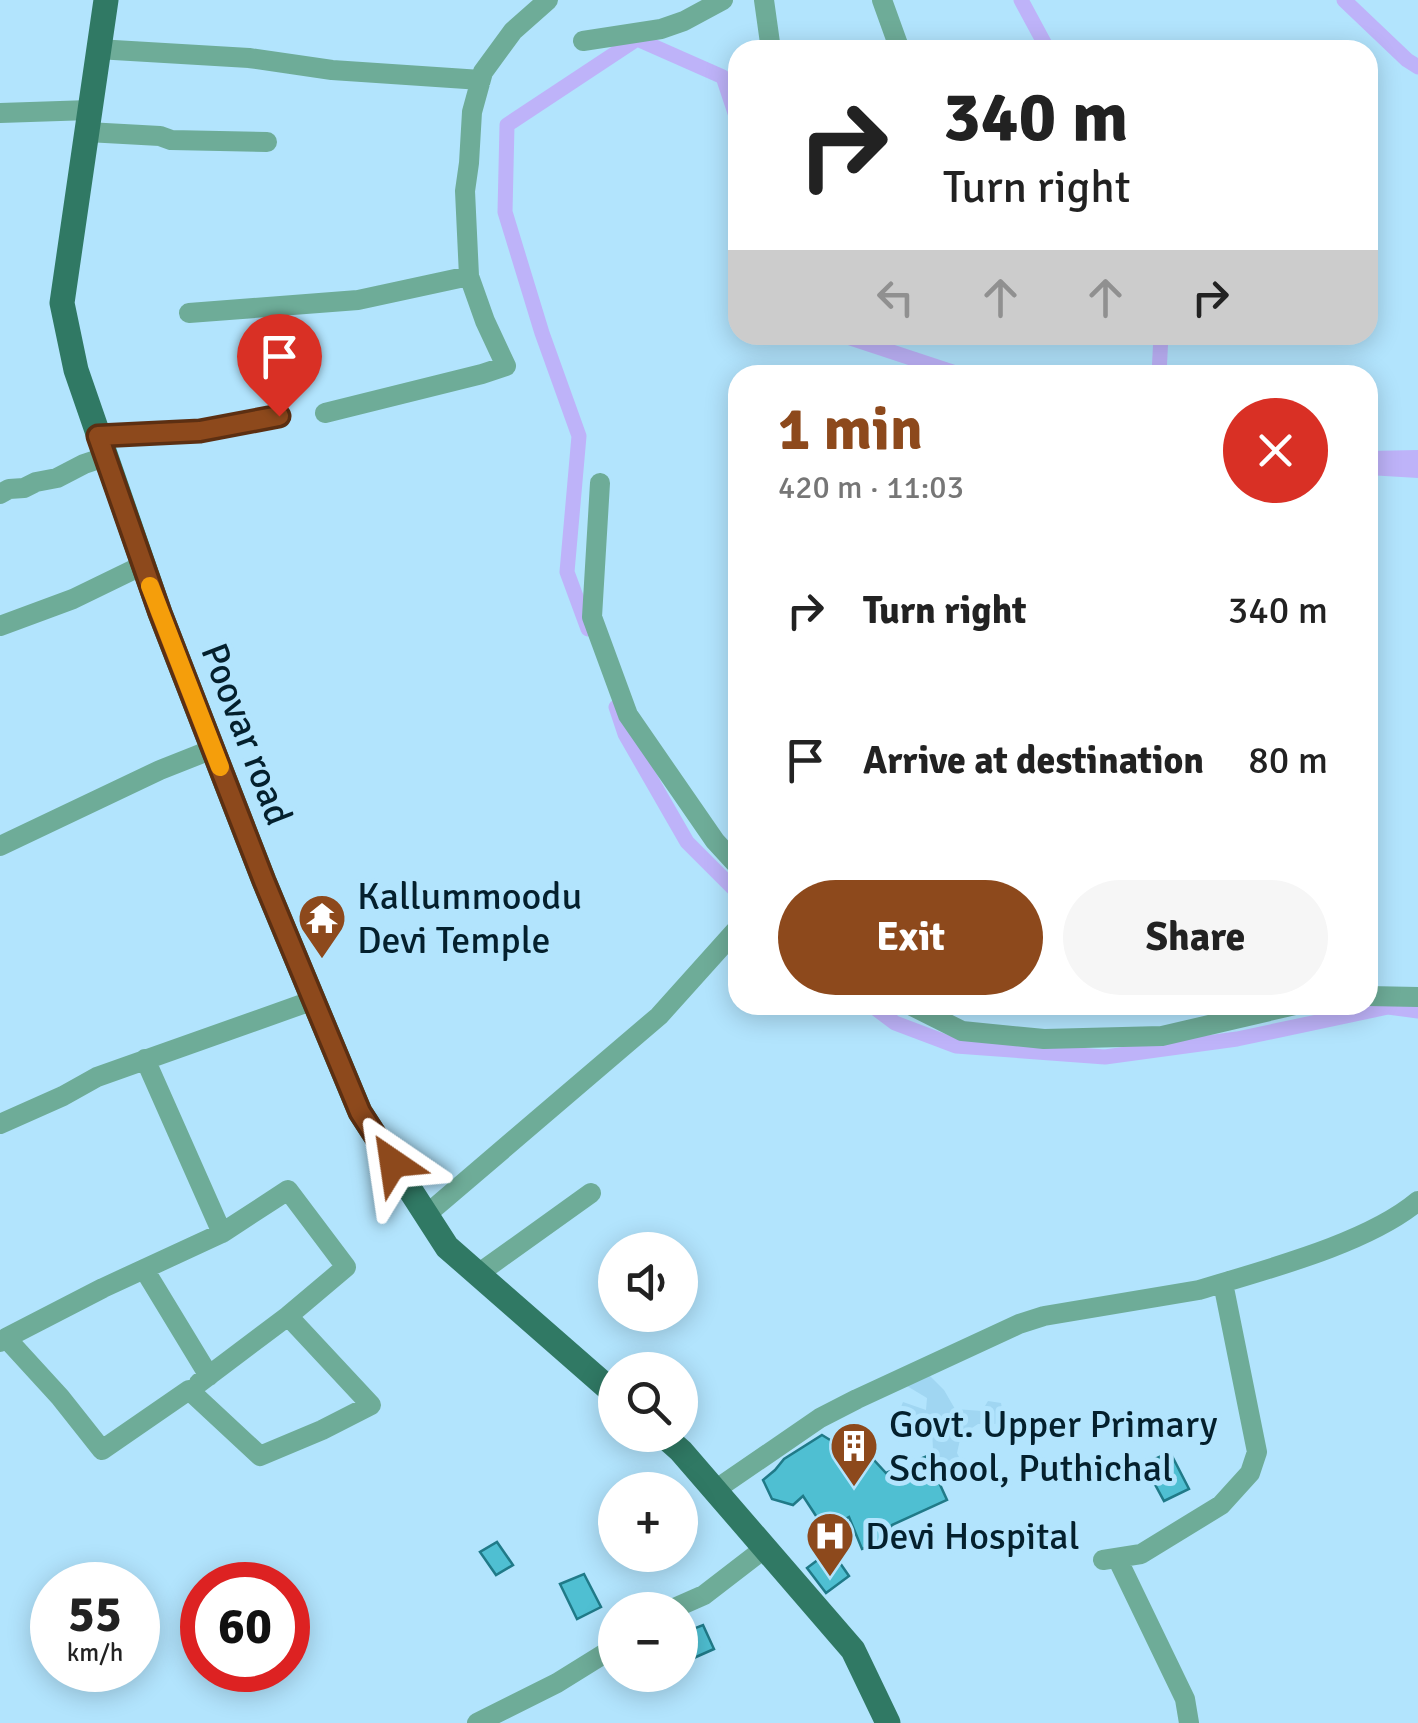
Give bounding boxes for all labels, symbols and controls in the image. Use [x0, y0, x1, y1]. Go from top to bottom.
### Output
text: 340 m [943, 74, 1128, 160]
icon: right [778, 80, 908, 210]
text: Turn right [943, 160, 1131, 215]
icon: left [868, 270, 923, 325]
icon: ahead [973, 270, 1028, 325]
icon: ahead [1078, 270, 1133, 325]
icon: right [1183, 270, 1238, 325]
pin [237, 314, 322, 417]
icon: arrive [252, 329, 307, 384]
text: 1 min [778, 393, 923, 467]
button: close [1223, 398, 1328, 503]
text: 420 m · 11:03 [778, 468, 964, 507]
icon: right [778, 583, 833, 638]
text: Turn right [863, 587, 1027, 634]
text: 340 m [1228, 587, 1328, 634]
street label: Poovar road [190, 637, 303, 832]
icon: arrive [778, 733, 833, 788]
text: Arrive at destination [863, 737, 1204, 784]
text: 80 m [1248, 737, 1328, 784]
place label: Kallummoodu Devi Temple [357, 873, 582, 964]
button: Exit [778, 880, 1043, 995]
button: Share [1063, 880, 1328, 995]
temple icon: Kallummoodu Devi Temple [296, 892, 348, 960]
position arrow [341, 1111, 445, 1215]
map controls [598, 1232, 698, 1692]
button: sound [598, 1232, 698, 1332]
button: search [598, 1352, 698, 1452]
place label: Govt. Upper Primary School, Puthichal [889, 1401, 1218, 1492]
building icon: Govt. Upper Primary School, Puthichal [828, 1420, 880, 1488]
button: + [598, 1472, 698, 1572]
hospital icon: Devi Hospital [804, 1510, 856, 1578]
place label: Devi Hospital [865, 1513, 1080, 1560]
speed limit sign: 60 [180, 1562, 310, 1692]
text: 55 [68, 1584, 122, 1646]
button: − [598, 1592, 698, 1692]
text: km/h [67, 1637, 123, 1668]

